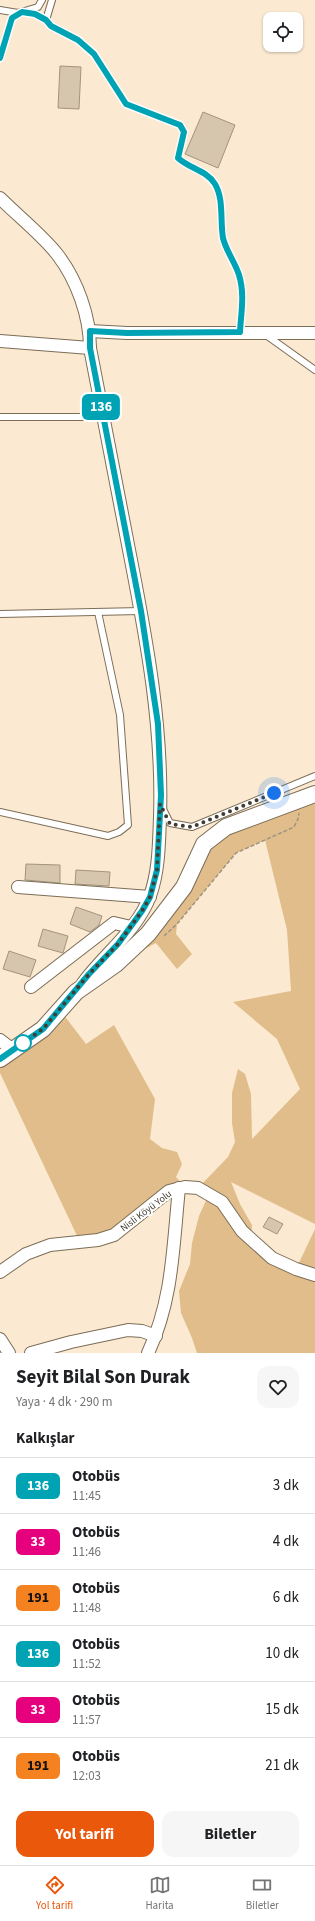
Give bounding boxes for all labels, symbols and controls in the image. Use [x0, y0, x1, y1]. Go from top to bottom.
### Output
map controls [263, 12, 303, 52]
button: locate [263, 12, 303, 52]
line badge: 136 [78, 394, 124, 420]
text: 136 [90, 397, 112, 417]
your location [264, 783, 284, 803]
unlabelled marker [14, 1034, 32, 1052]
street label: Nisli Köyü Yolu [117, 1187, 175, 1235]
text: Seyit Bilal Son Durak [16, 1364, 190, 1391]
button: heart [257, 1366, 299, 1408]
text: Yaya · 4 dk · 290 m [16, 1393, 113, 1411]
text: Kalkışlar [16, 1428, 75, 1449]
text: Otobüs [72, 1466, 120, 1487]
text: 3 dk [273, 1475, 299, 1496]
text: 136 [27, 1476, 49, 1496]
text: 11:45 [72, 1487, 101, 1505]
text: Otobüs [72, 1522, 120, 1543]
text: 4 dk [273, 1531, 299, 1552]
text: 33 [31, 1532, 45, 1552]
text: 11:46 [72, 1543, 101, 1561]
text: Otobüs [72, 1578, 120, 1599]
text: 6 dk [273, 1587, 299, 1608]
text: 191 [27, 1588, 49, 1608]
text: 11:48 [72, 1599, 101, 1617]
text: Otobüs [72, 1634, 120, 1655]
text: 10 dk [265, 1643, 299, 1664]
text: 136 [27, 1644, 49, 1664]
text: 11:52 [72, 1655, 101, 1673]
text: Otobüs [72, 1690, 120, 1711]
text: 15 dk [265, 1699, 299, 1720]
text: 33 [31, 1700, 45, 1720]
text: 11:57 [72, 1711, 101, 1729]
text: Otobüs [72, 1746, 120, 1767]
text: 21 dk [265, 1755, 299, 1776]
text: 191 [27, 1756, 49, 1776]
text: 12:03 [72, 1767, 101, 1785]
button: Yol tarifi [16, 1811, 154, 1857]
button: Biletler [162, 1811, 299, 1857]
tab: Yol tarifi [36, 1874, 73, 1913]
tab: Harita [145, 1874, 174, 1913]
tab: Biletler [246, 1874, 279, 1913]

